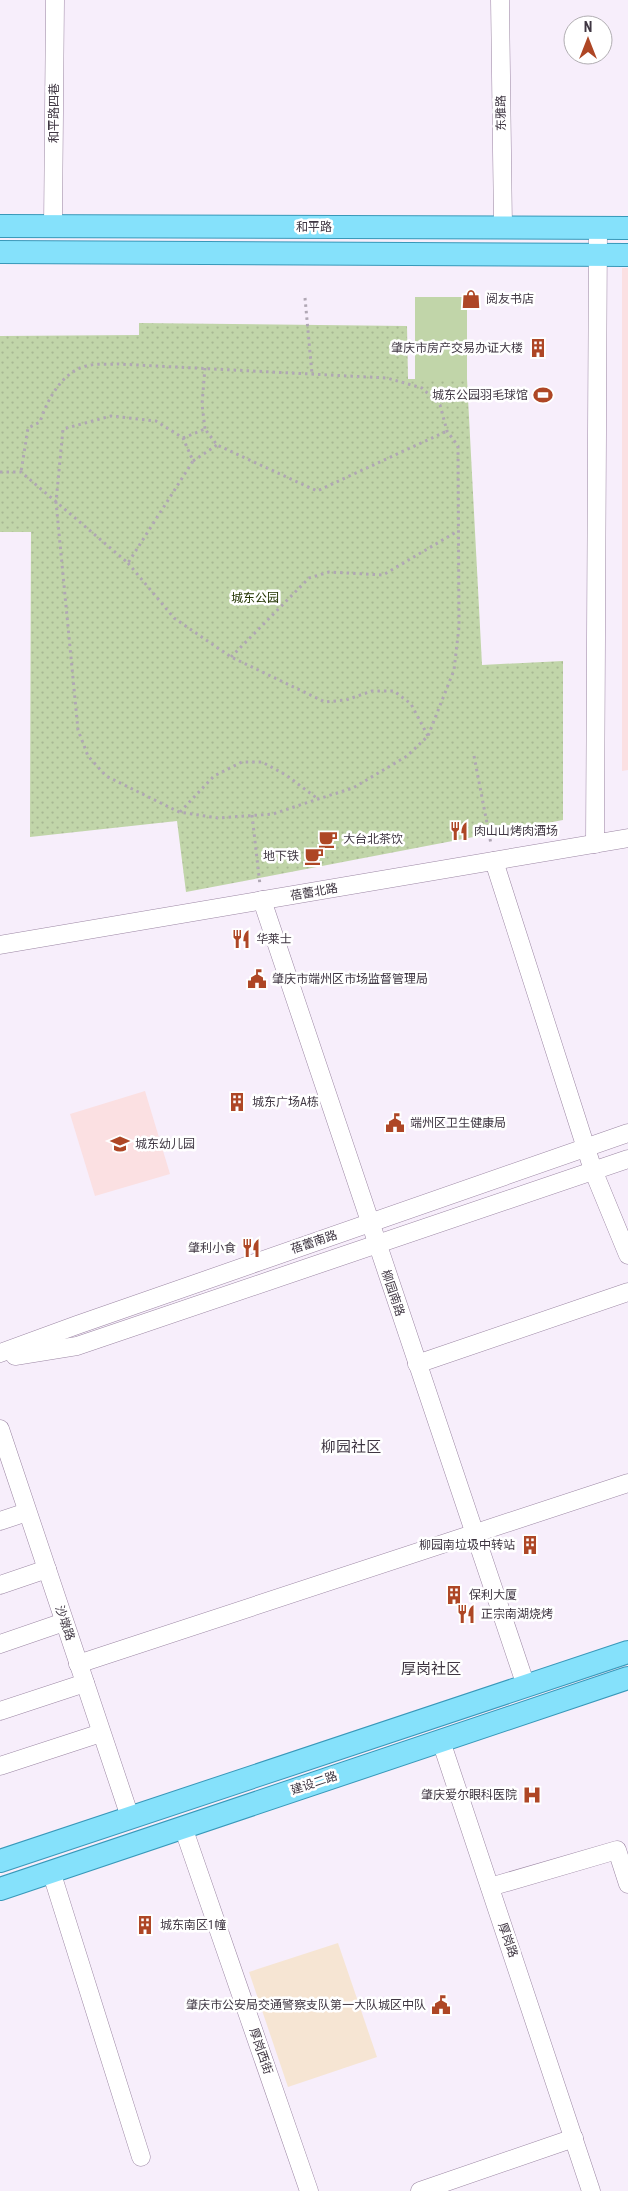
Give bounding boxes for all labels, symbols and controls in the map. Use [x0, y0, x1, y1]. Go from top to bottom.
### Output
north arrow [563, 15, 613, 65]
text: N [584, 19, 592, 35]
street label: 和平路四巷 [47, 83, 61, 143]
street label: 东雅路 [494, 95, 508, 131]
street label: 和平路 [296, 220, 332, 234]
shop icon: 阅友书店 [460, 288, 482, 310]
place label: 阅友书店 [486, 292, 534, 306]
building icon: 肇庆市房产交易办证大楼 [527, 337, 549, 359]
place label: 肇庆市房产交易办证大楼 [391, 341, 523, 355]
sports icon: 城东公园羽毛球馆 [532, 384, 554, 406]
place label: 城东公园羽毛球馆 [432, 388, 528, 402]
park label: 城东公园 [231, 591, 279, 605]
restaurant icon: 肉山山烤肉酒场 [448, 820, 470, 842]
place label: 肉山山烤肉酒场 [474, 824, 558, 838]
cafe icon: 大台北茶饮 [317, 828, 339, 850]
place label: 大台北茶饮 [343, 832, 403, 846]
cafe icon: 地下铁 [303, 845, 325, 867]
place label: 地下铁 [263, 849, 299, 863]
street label: 蓓蕾北路 [289, 881, 339, 903]
restaurant icon: 华莱士 [230, 928, 252, 950]
place label: 华莱士 [256, 932, 292, 946]
public building icon: 肇庆市端州区市场监督管理局 [246, 968, 268, 990]
place label: 肇庆市端州区市场监督管理局 [272, 972, 428, 986]
building icon: 城东广场A栋 [226, 1091, 248, 1113]
place label: 城东广场A栋 [252, 1095, 319, 1109]
public building icon: 端州区卫生健康局 [384, 1112, 406, 1134]
place label: 端州区卫生健康局 [410, 1116, 506, 1130]
school or university icon: 城东幼儿园 [109, 1133, 131, 1155]
place label: 城东幼儿园 [135, 1137, 195, 1151]
street label: 蓓蕾南路 [289, 1228, 339, 1256]
restaurant icon: 肇利小食 [240, 1237, 262, 1259]
place label: 肇利小食 [188, 1241, 236, 1255]
street label: 柳园南路 [379, 1268, 407, 1318]
district label: 柳园社区 [321, 1438, 381, 1456]
building icon: 柳园南垃圾中转站 [519, 1534, 541, 1556]
place label: 柳园南垃圾中转站 [419, 1538, 515, 1552]
building icon: 保利大厦 [443, 1584, 465, 1606]
place label: 保利大厦 [469, 1588, 517, 1602]
restaurant icon: 正宗南湖烧烤 [455, 1603, 477, 1625]
street label: 沙墩路 [53, 1604, 77, 1642]
place label: 正宗南湖烧烤 [481, 1607, 553, 1621]
district label: 厚岗社区 [401, 1660, 461, 1678]
street label: 建设二路 [289, 1769, 339, 1797]
hospital icon: 肇庆爱尔眼科医院 [521, 1784, 543, 1806]
place label: 肇庆爱尔眼科医院 [421, 1788, 517, 1802]
building icon: 城东南区1幢 [134, 1914, 156, 1936]
place label: 城东南区1幢 [160, 1918, 226, 1932]
street label: 厚岗路 [496, 1921, 520, 1959]
public building icon: 肇庆市公安局交通警察支队第一大队城区中队 [430, 1994, 452, 2016]
place label: 肇庆市公安局交通警察支队第一大队城区中队 [186, 1998, 426, 2012]
street label: 厚岗西街 [247, 2026, 275, 2076]

